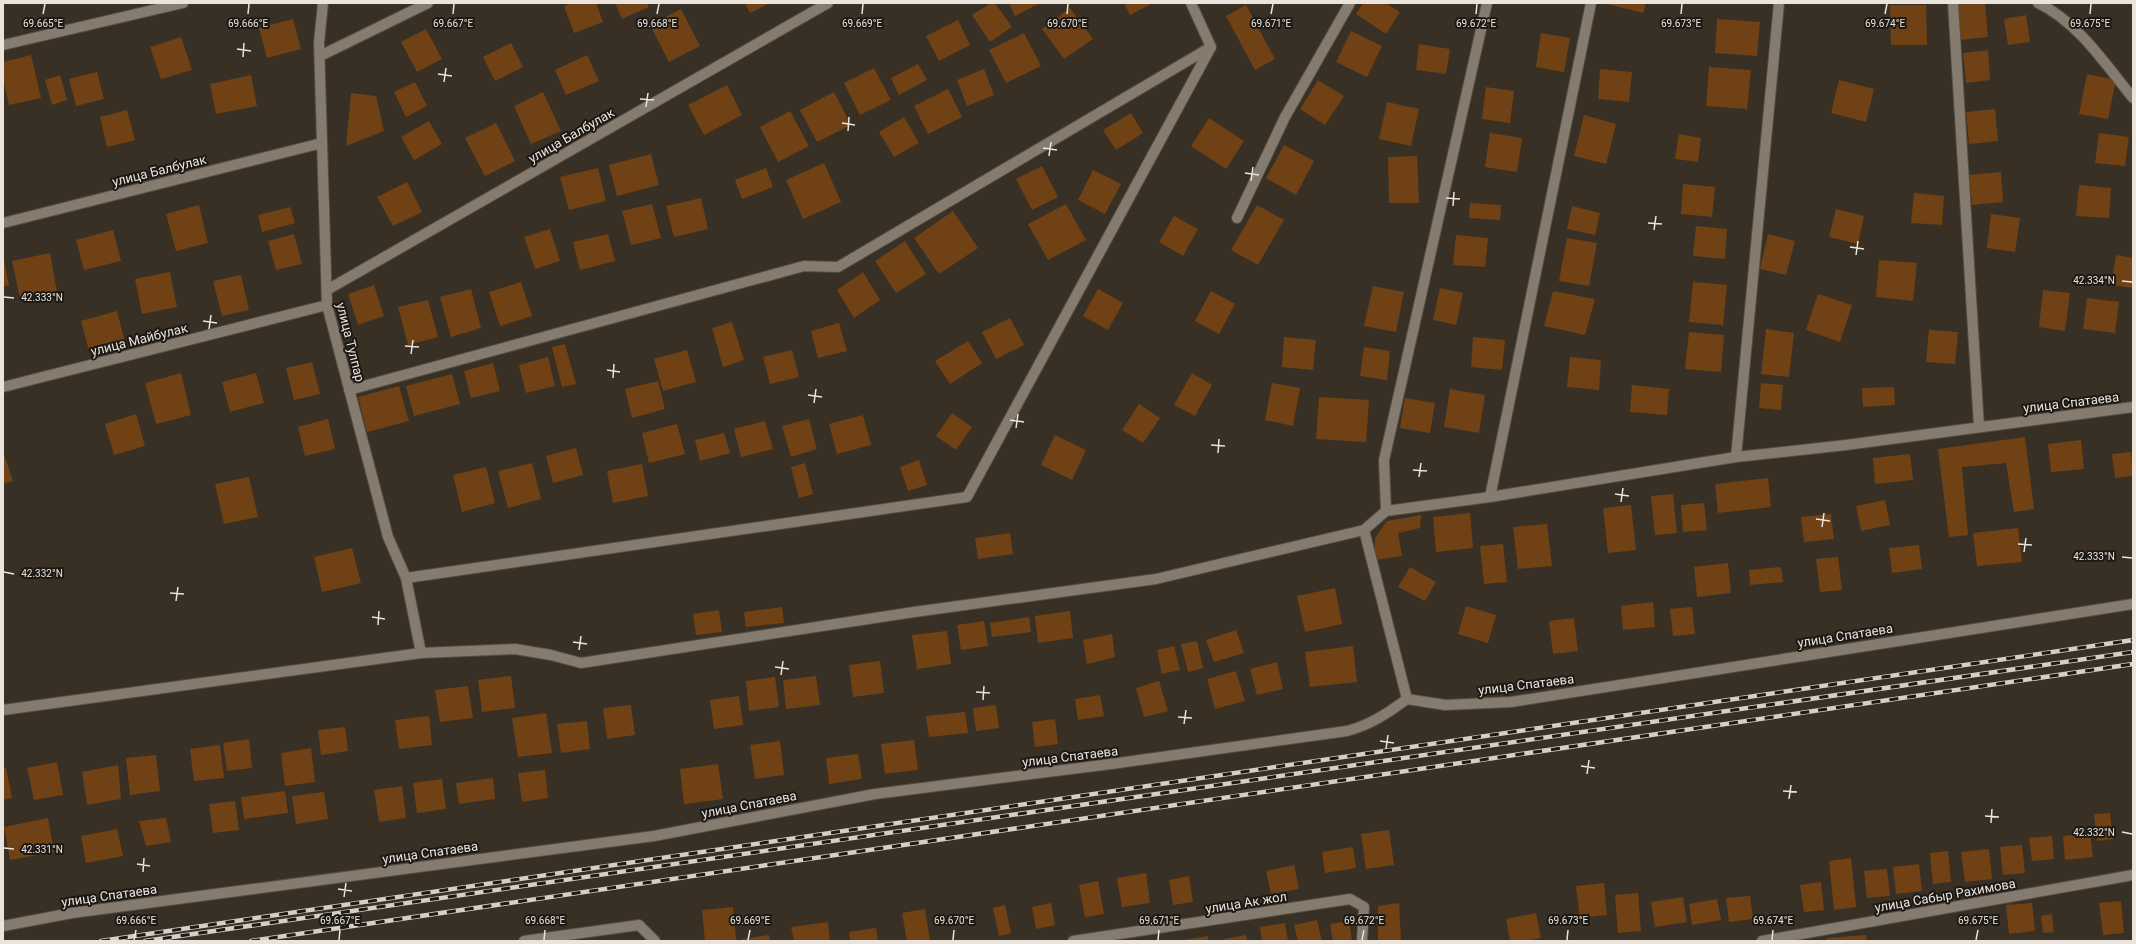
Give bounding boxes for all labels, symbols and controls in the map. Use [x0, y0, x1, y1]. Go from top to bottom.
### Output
text: 69.665°E [23, 18, 63, 29]
text: 69.666°E [228, 18, 268, 29]
text: 69.667°E [433, 18, 473, 29]
text: 69.668°E [637, 18, 677, 29]
text: 69.669°E [842, 18, 882, 29]
text: 69.670°E [1047, 18, 1087, 29]
text: 69.671°E [1251, 18, 1291, 29]
text: 69.672°E [1456, 18, 1496, 29]
text: 69.673°E [1661, 18, 1701, 29]
text: 69.674°E [1865, 18, 1905, 29]
text: 69.675°E [2070, 18, 2110, 29]
street label: улица Балбулак [526, 105, 617, 166]
street label: улица Балбулак [111, 152, 208, 189]
text: 42.334°N [2073, 275, 2115, 286]
text: 42.333°N [21, 292, 63, 303]
street label: улица Тулпар [333, 301, 368, 383]
street label: улица Майбулак [89, 320, 189, 359]
street label: улица Спатаева [2022, 389, 2120, 416]
text: 42.333°N [2073, 551, 2115, 562]
text: 42.332°N [21, 568, 63, 579]
street label: улица Спатаева [1796, 621, 1894, 650]
street label: улица Спатаева [1477, 671, 1575, 698]
street label: улица Спатаева [1021, 743, 1119, 770]
street label: улица Спатаева [700, 788, 798, 821]
text: 42.332°N [2073, 827, 2115, 838]
street label: улица Спатаева [381, 838, 479, 867]
text: 42.331°N [21, 844, 63, 855]
street label: улица Сабыр Рахимова [1873, 876, 2017, 915]
street label: улица Спатаева [60, 881, 158, 910]
street label: улица Ак жол [1204, 889, 1288, 916]
text: 69.666°E [116, 915, 156, 926]
text: 69.667°E [320, 915, 360, 926]
text: 69.668°E [525, 915, 565, 926]
text: 69.669°E [730, 915, 770, 926]
text: 69.670°E [934, 915, 974, 926]
text: 69.671°E [1139, 915, 1179, 926]
text: 69.672°E [1344, 915, 1384, 926]
text: 69.673°E [1548, 915, 1588, 926]
text: 69.674°E [1753, 915, 1793, 926]
text: 69.675°E [1958, 915, 1998, 926]

